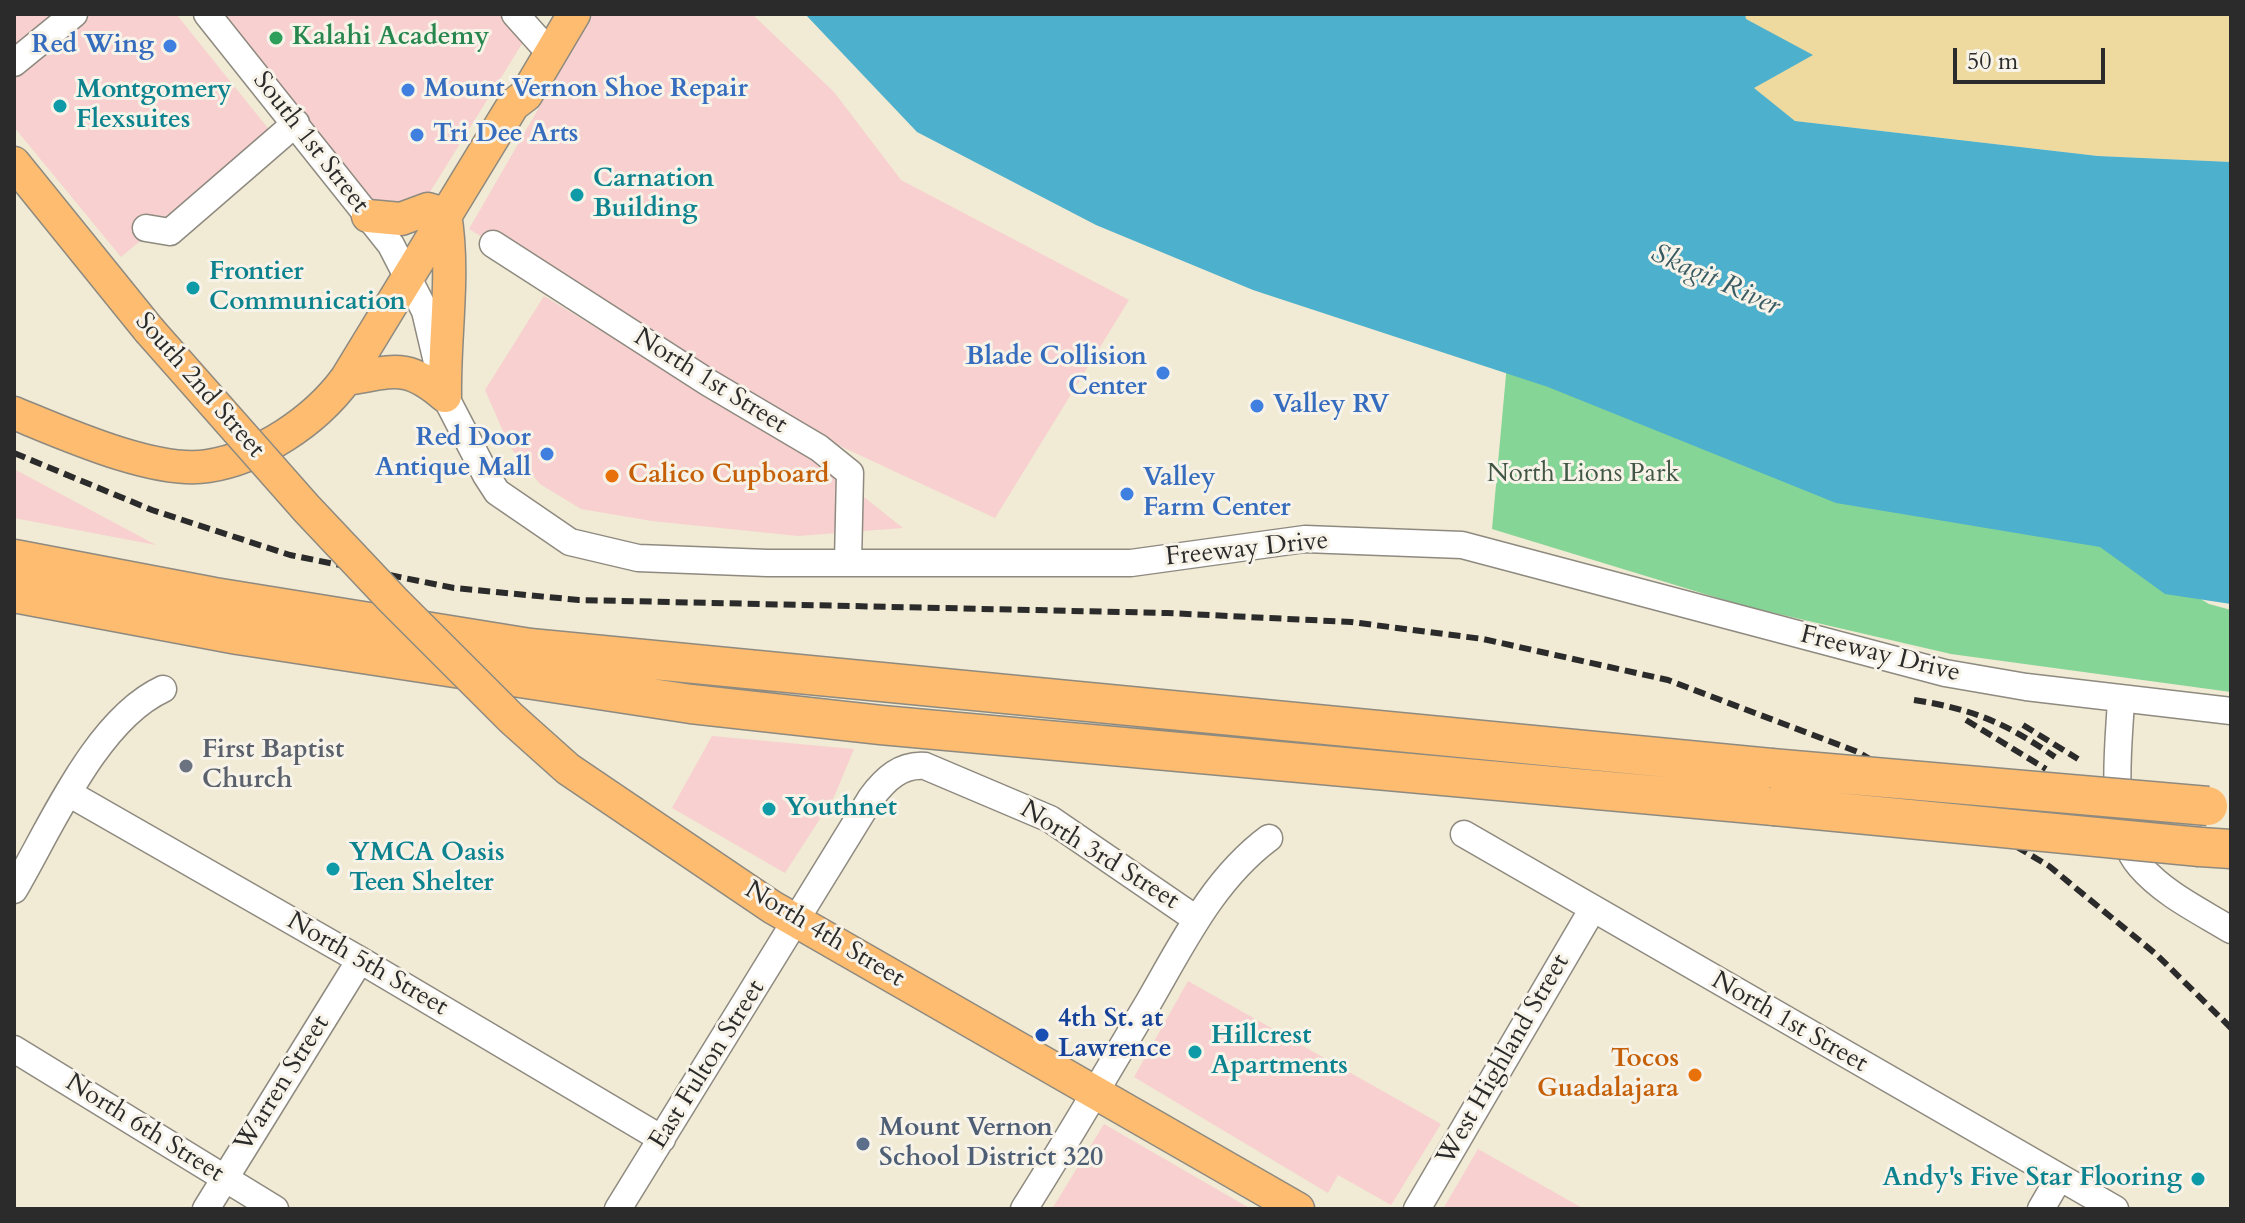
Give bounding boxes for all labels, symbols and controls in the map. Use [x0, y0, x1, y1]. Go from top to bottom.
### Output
place label: Kalahi Academy [292, 22, 489, 54]
marker: Kalahi Academy [267, 29, 285, 47]
place label: Red Wing [31, 30, 154, 62]
scale bar [1957, 32, 2109, 82]
marker: Red Wing [161, 37, 179, 55]
text: 50 m [1967, 45, 2018, 78]
street label: South 1st Street [245, 66, 375, 220]
place label: Mount Vernon Shoe Repair [424, 74, 748, 106]
place label: Montgomery Flexsuites [76, 75, 232, 136]
marker: Mount Vernon Shoe Repair [399, 81, 417, 99]
marker: Montgomery Flexsuites [51, 97, 69, 115]
place label: Tri Dee Arts [433, 119, 578, 151]
marker: Tri Dee Arts [408, 126, 426, 144]
place label: Carnation Building [593, 164, 714, 226]
marker: Carnation Building [568, 186, 586, 204]
water label: Skagit River [1645, 238, 1785, 324]
place label: Frontier Communication [209, 257, 406, 318]
marker: Frontier Communication [184, 279, 202, 297]
street label: South 2nd Street [127, 307, 271, 465]
street label: North 1st Street [628, 322, 792, 442]
place label: Blade Collision Center [966, 342, 1147, 404]
marker: Blade Collision Center [1154, 364, 1172, 382]
place label: Valley RV [1273, 390, 1389, 422]
marker: Valley RV [1248, 397, 1266, 415]
place label: Red Door Antique Mall [375, 423, 531, 484]
marker: Red Door Antique Mall [538, 445, 556, 463]
park label: North Lions Park [1487, 459, 1679, 491]
place label: Calico Cupboard [628, 460, 829, 492]
place label: Valley Farm Center [1143, 463, 1291, 524]
marker: Calico Cupboard [603, 467, 621, 485]
marker: Valley Farm Center [1118, 485, 1136, 503]
street label: Freeway Drive [1164, 526, 1330, 574]
street label: Freeway Drive [1797, 620, 1963, 690]
place label: First Baptist Church [202, 735, 344, 796]
marker: First Baptist Church [177, 757, 195, 775]
place label: Youthnet [785, 793, 897, 825]
street label: North 3rd Street [1014, 795, 1184, 917]
marker: Youthnet [760, 800, 778, 818]
place label: YMCA Oasis Teen Shelter [349, 838, 505, 900]
marker: YMCA Oasis Teen Shelter [324, 860, 342, 878]
street label: North 4th Street [739, 875, 909, 995]
street label: North 5th Street [281, 906, 453, 1024]
street label: West Highland Street [1431, 949, 1577, 1171]
street label: North 1st Street [1705, 966, 1873, 1080]
street label: East Fulton Street [644, 975, 772, 1155]
place label: 4th St. at Lawrence [1058, 1004, 1172, 1066]
street label: Warren Street [229, 1010, 337, 1158]
place label: Hillcrest Apartments [1211, 1021, 1348, 1082]
marker: 4th St. at Lawrence [1033, 1026, 1051, 1044]
marker: Hillcrest Apartments [1186, 1043, 1204, 1061]
place label: Tocos Guadalajara [1537, 1044, 1679, 1106]
marker: Tocos Guadalajara [1686, 1066, 1704, 1084]
street label: North 6th Street [59, 1068, 229, 1190]
place label: Mount Vernon School District 320 [879, 1113, 1103, 1174]
marker: Mount Vernon School District 320 [854, 1135, 872, 1153]
place label: Andy's Five Star Flooring [1883, 1163, 2182, 1195]
marker: Andy's Five Star Flooring [2189, 1170, 2207, 1188]

